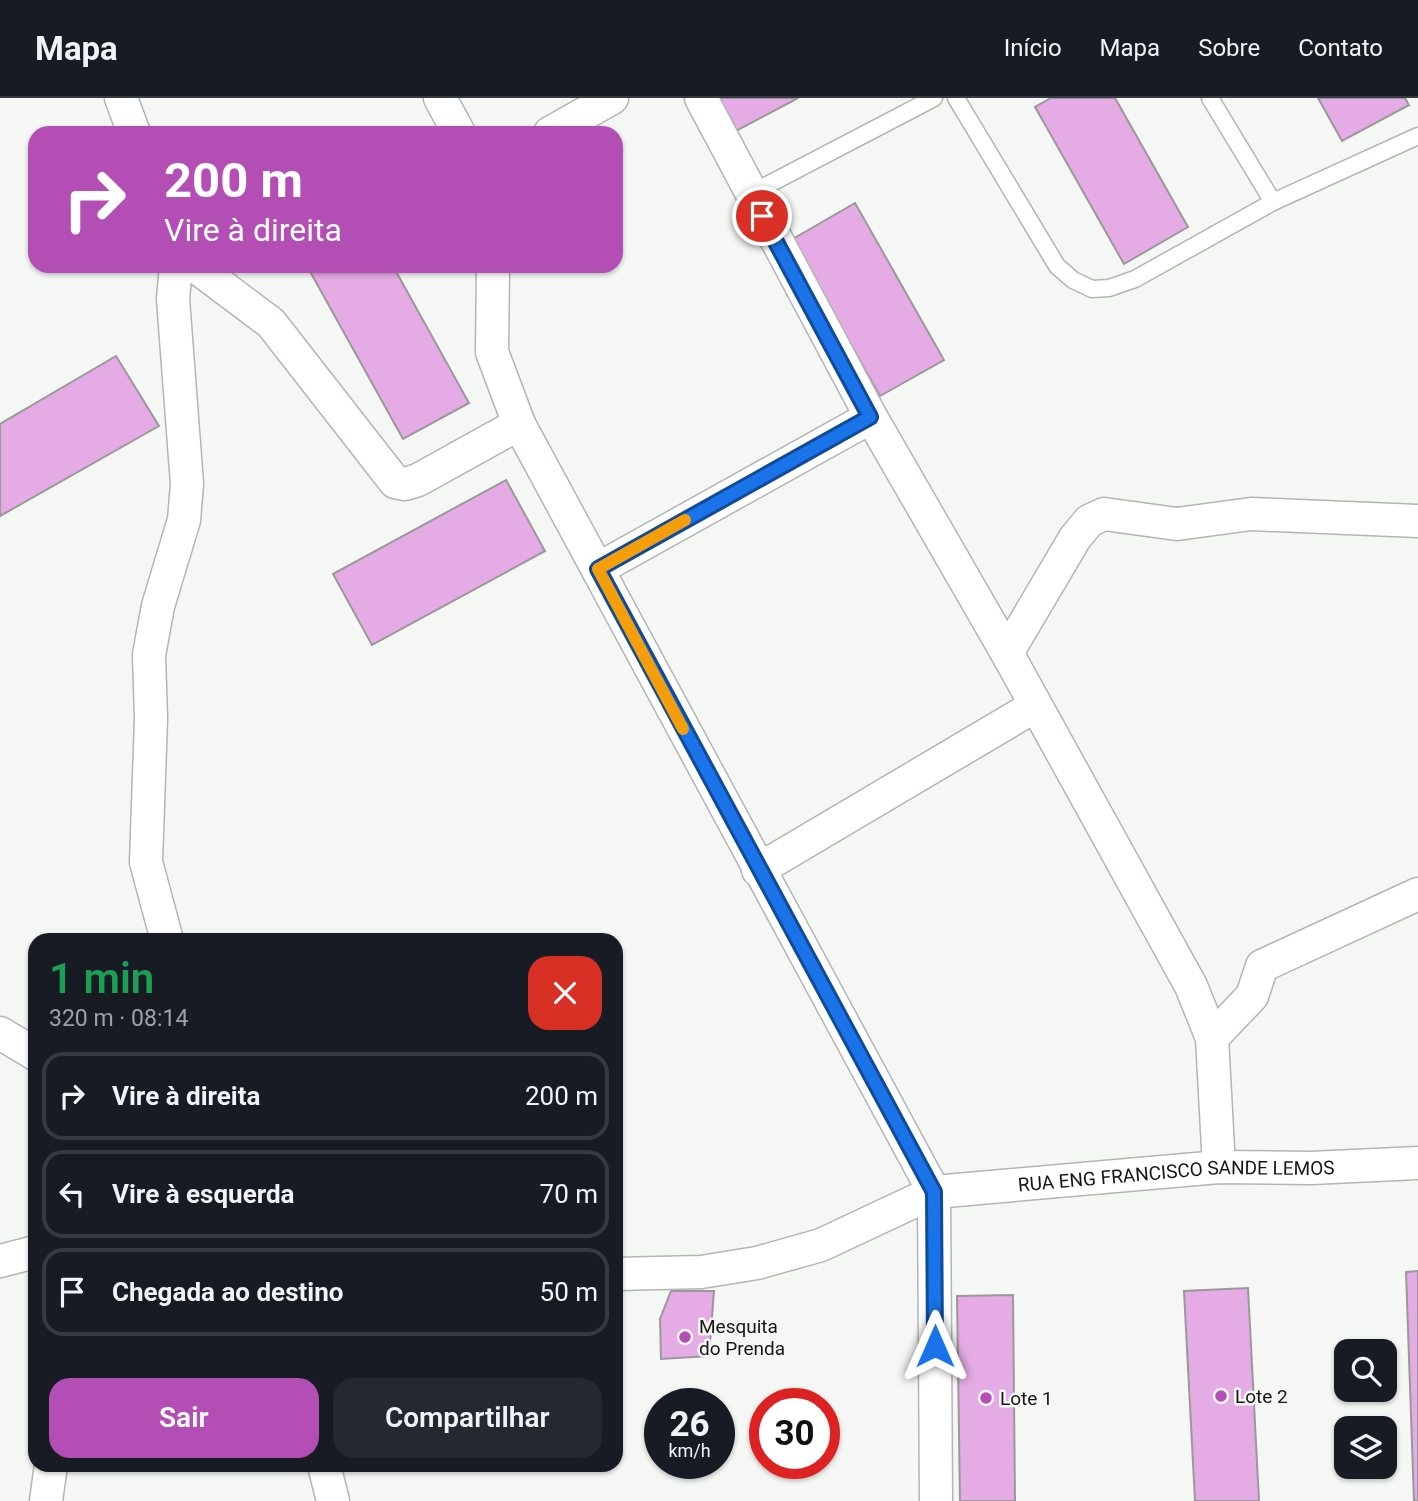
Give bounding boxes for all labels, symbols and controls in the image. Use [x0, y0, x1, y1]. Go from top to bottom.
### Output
text: Mapa [35, 29, 118, 68]
text: Início [1004, 34, 1062, 62]
text: Mapa [1100, 34, 1160, 62]
text: Sobre [1198, 34, 1260, 62]
text: Contato [1298, 34, 1383, 62]
text: 200 m [164, 152, 303, 209]
icon: right [49, 154, 140, 245]
pin [732, 186, 792, 246]
icon: arrive [743, 197, 781, 235]
text: Vire à direita [164, 211, 342, 249]
text: 1 min [49, 954, 154, 1003]
button: close [528, 956, 602, 1030]
text: 320 m · 08:14 [49, 1005, 188, 1032]
icon: right [53, 1077, 91, 1115]
text: Vire à direita [112, 1081, 260, 1111]
text: 200 m [525, 1081, 598, 1111]
street label: RUA ENG FRANCISCO SANDE LEMOS [1017, 1155, 1335, 1196]
icon: left [53, 1175, 91, 1213]
text: Vire à esquerda [112, 1179, 295, 1209]
text: 70 m [540, 1179, 598, 1209]
icon: arrive [53, 1273, 91, 1311]
text: Chegada ao destino [112, 1277, 343, 1307]
text: 50 m [540, 1277, 598, 1307]
position arrow [898, 1309, 972, 1383]
place label: Mesquita do Prenda [699, 1315, 785, 1360]
marker: Mesquita do Prenda [677, 1329, 693, 1345]
map controls [1334, 1339, 1397, 1479]
button: search [1334, 1339, 1397, 1402]
button: Sair [49, 1378, 319, 1458]
button: Compartilhar [333, 1378, 602, 1458]
place label: Lote 2 [1235, 1385, 1288, 1408]
place label: Lote 1 [1000, 1387, 1053, 1410]
speed limit sign: 30 [749, 1388, 840, 1479]
marker: Lote 2 [1213, 1388, 1229, 1404]
marker: Lote 1 [978, 1390, 994, 1406]
text: 26 [669, 1404, 710, 1445]
button: layers [1334, 1416, 1397, 1479]
text: km/h [668, 1440, 711, 1461]

